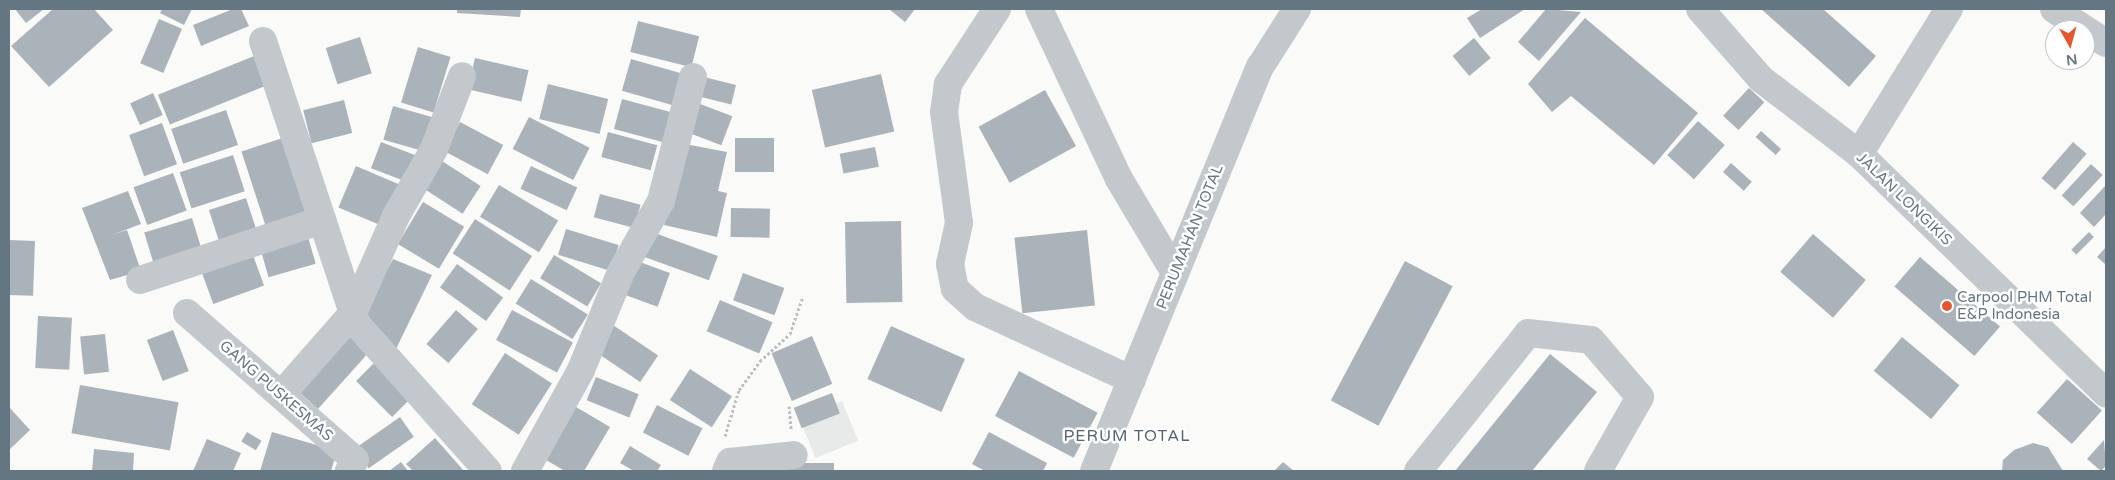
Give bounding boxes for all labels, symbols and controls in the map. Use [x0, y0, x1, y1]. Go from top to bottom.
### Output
north arrow [2045, 20, 2095, 70]
text: N [2065, 50, 2078, 69]
street label: JALAN LONGIKIS [1853, 149, 1955, 249]
street label: PERUMAHAN TOTAL [1153, 162, 1227, 312]
place label: Carpool PHM Total E&P Indonesia [1957, 288, 2092, 323]
marker: Carpool PHM Total E&P Indonesia [1941, 300, 1953, 312]
street label: GANG PUSKESMAS [216, 337, 336, 445]
district label: PERUM TOTAL [1062, 426, 1192, 446]

